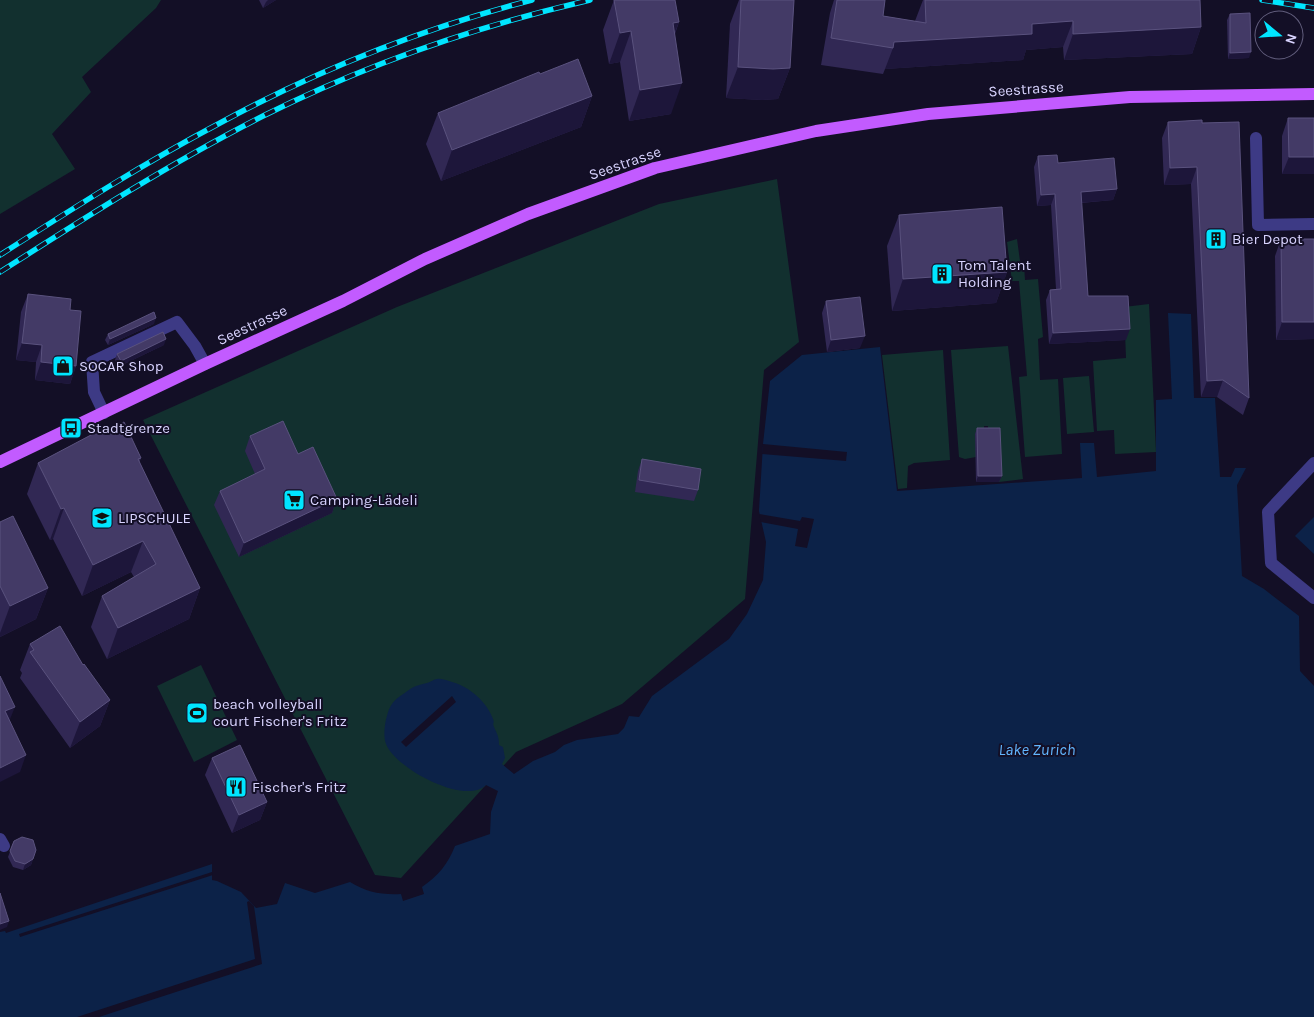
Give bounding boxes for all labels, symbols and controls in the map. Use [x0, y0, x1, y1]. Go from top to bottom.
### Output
north arrow [1254, 10, 1304, 60]
text: N [1281, 31, 1301, 46]
street label: Seestrasse [988, 77, 1064, 101]
street label: Seestrasse [587, 142, 663, 184]
building icon: Bier Depot [1204, 227, 1228, 251]
place label: Bier Depot [1232, 230, 1303, 248]
place label: Tom Talent Holding [958, 256, 1032, 291]
building icon: Tom Talent Holding [930, 262, 954, 286]
street label: Seestrasse [214, 301, 290, 349]
shop icon: SOCAR Shop [51, 354, 75, 378]
place label: SOCAR Shop [79, 357, 163, 375]
bus stop icon: Stadtgrenze [59, 416, 83, 440]
place label: Stadtgrenze [87, 419, 170, 437]
supermarket icon: Camping-Lädeli [282, 488, 306, 512]
place label: Camping-Lädeli [310, 491, 418, 509]
school or university icon: LIPSCHULE [90, 506, 114, 530]
place label: LIPSCHULE [118, 509, 191, 527]
place label: beach volleyball court Fischer's Fritz [213, 695, 347, 730]
sports icon: beach volleyball court Fischer's Fritz [185, 701, 209, 725]
water label: Lake Zurich [999, 740, 1075, 759]
restaurant icon: Fischer's Fritz [224, 775, 248, 799]
place label: Fischer's Fritz [252, 778, 346, 796]

